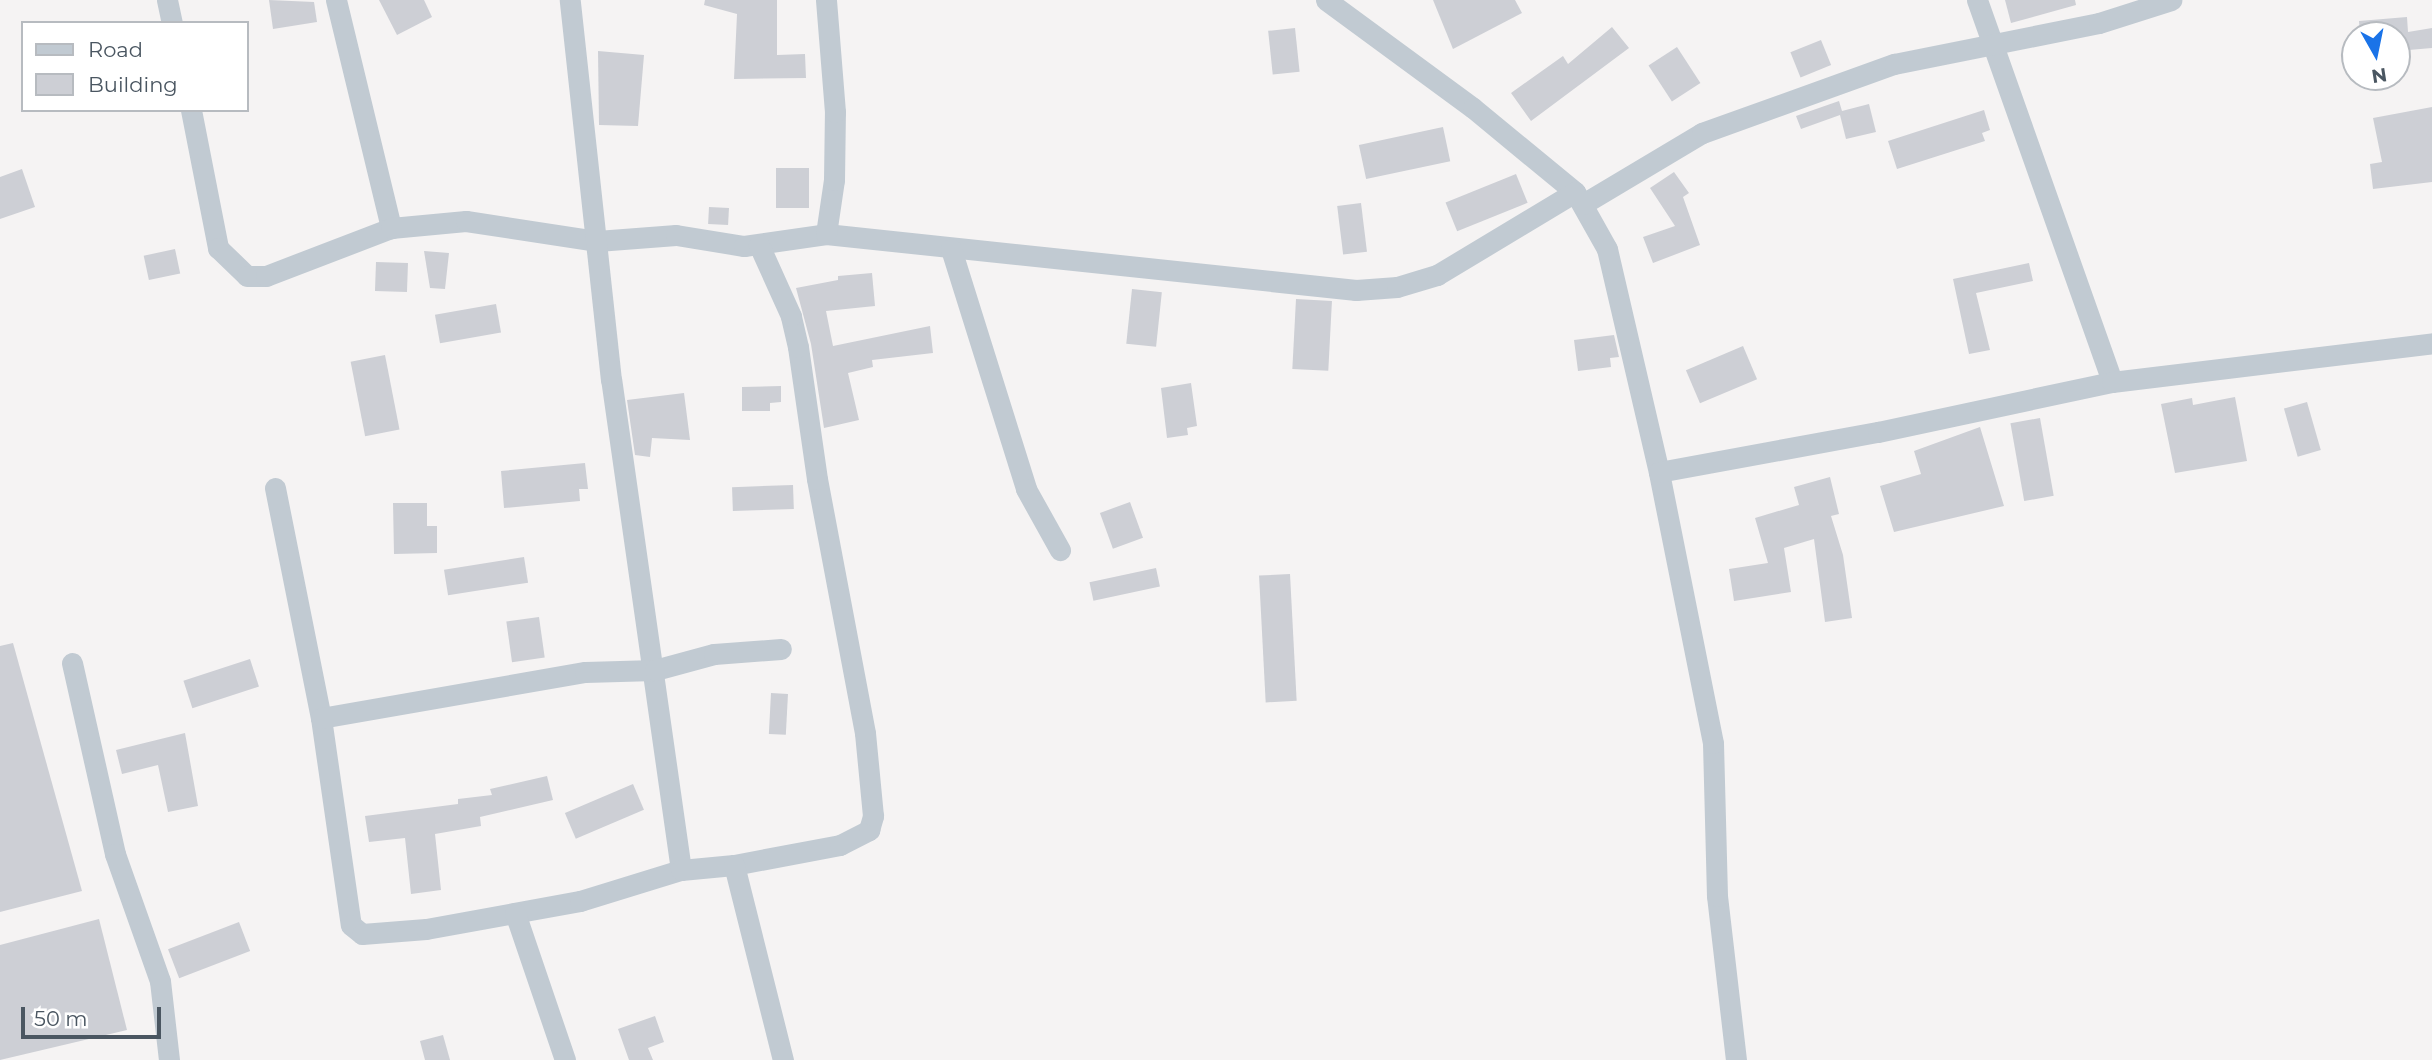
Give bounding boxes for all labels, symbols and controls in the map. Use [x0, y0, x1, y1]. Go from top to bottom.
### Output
legend [21, 21, 248, 112]
north arrow [2341, 21, 2411, 91]
text: Road [88, 37, 143, 62]
text: N [2370, 63, 2388, 88]
text: Building [88, 72, 178, 97]
scale bar [24, 993, 164, 1038]
text: 50 m [34, 1006, 88, 1031]

